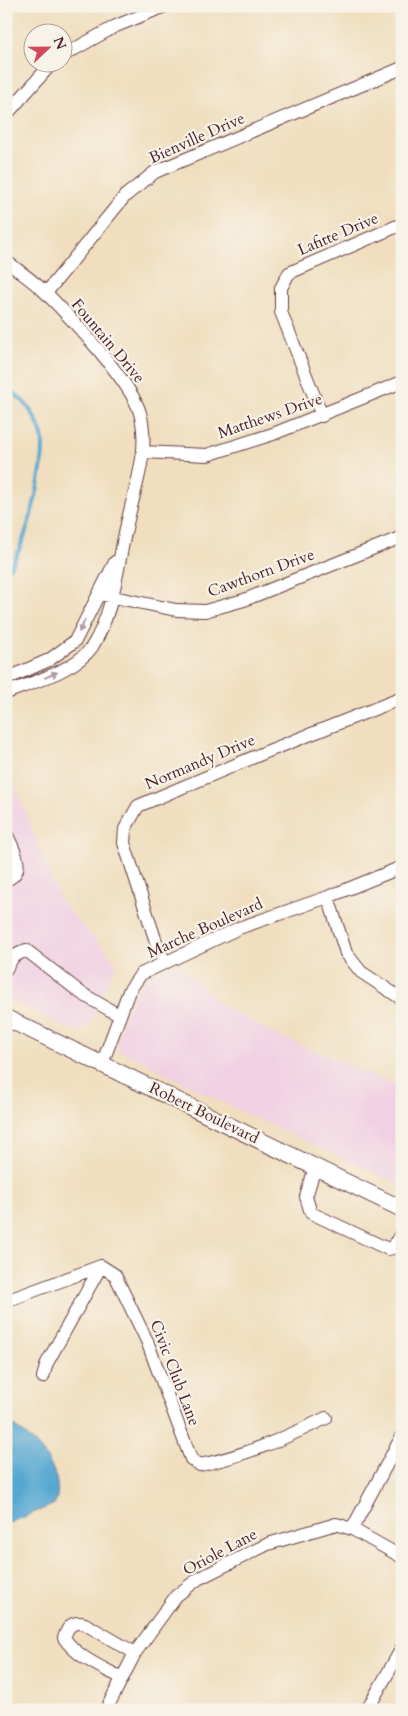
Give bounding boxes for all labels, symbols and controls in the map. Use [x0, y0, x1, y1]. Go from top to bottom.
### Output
north arrow [22, 22, 72, 72]
text: N [49, 34, 71, 53]
street label: Bienville Drive [146, 107, 248, 169]
street label: Lafitte Drive [294, 207, 382, 261]
street label: Fountain Drive [66, 294, 150, 388]
street label: Matthews Drive [215, 388, 325, 444]
street label: Cawthorn Drive [204, 543, 318, 603]
one-way arrow [78, 619, 86, 633]
one-way arrow [44, 670, 58, 678]
street label: Normandy Drive [142, 729, 258, 795]
street label: Marche Boulevard [144, 892, 267, 963]
street label: Robert Boulevard [145, 1077, 263, 1149]
street label: Civic Club Lane [145, 1317, 205, 1429]
street label: Oriole Lane [179, 1523, 261, 1581]

